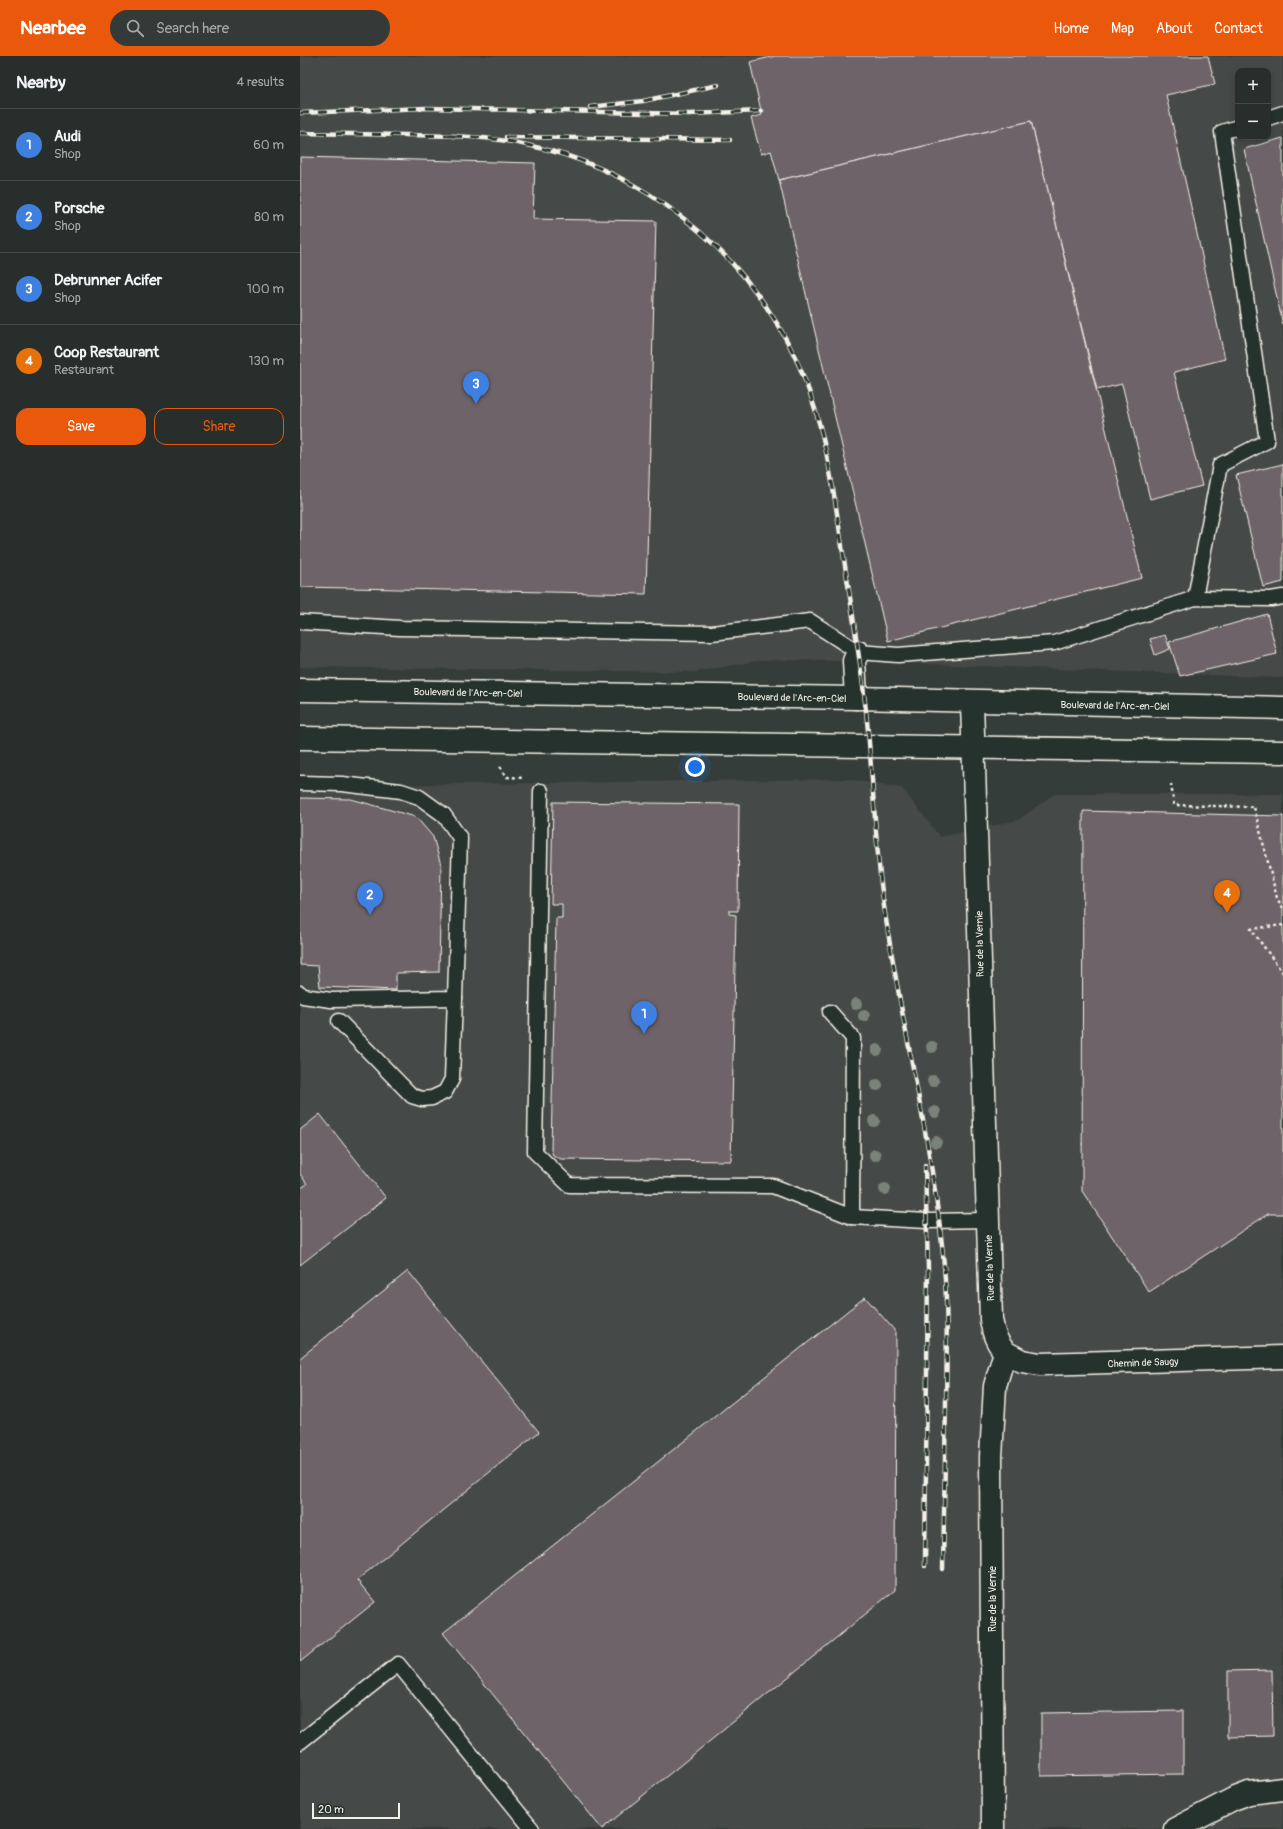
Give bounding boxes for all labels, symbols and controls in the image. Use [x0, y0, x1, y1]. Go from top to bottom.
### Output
search box [110, 10, 390, 46]
text: Nearbee [20, 16, 86, 40]
icon: search [124, 17, 146, 39]
text: Search here [156, 19, 229, 38]
text: Home [1054, 20, 1089, 37]
text: Map [1111, 20, 1134, 37]
text: About [1156, 20, 1192, 37]
text: Contact [1214, 20, 1263, 37]
map controls [1235, 68, 1271, 140]
button: + [1235, 68, 1271, 104]
text: Nearby [16, 72, 65, 93]
text: 4 results [237, 74, 284, 90]
button: − [1235, 104, 1271, 140]
text: Audi [54, 127, 81, 146]
text: 1 [26, 137, 32, 153]
text: 60 m [253, 137, 284, 153]
text: Shop [54, 146, 81, 162]
text: Porsche [54, 199, 104, 218]
text: 2 [25, 209, 33, 225]
text: 80 m [254, 209, 284, 225]
text: Shop [54, 218, 81, 234]
text: Debrunner Acifer [54, 271, 162, 290]
text: 3 [25, 281, 33, 297]
text: 100 m [247, 281, 284, 297]
text: Shop [54, 290, 81, 306]
text: Coop Restaurant [54, 343, 159, 362]
text: 4 [25, 353, 33, 369]
text: 130 m [248, 353, 284, 369]
text: Restaurant [54, 362, 114, 378]
pin: 3 [463, 371, 489, 404]
button: Save [16, 408, 146, 445]
button: Share [154, 408, 284, 445]
street label: Boulevard de l'Arc-en-Ciel [414, 686, 522, 700]
street label: Boulevard de l'Arc-en-Ciel [738, 691, 846, 705]
street label: Boulevard de l'Arc-en-Ciel [1061, 699, 1169, 713]
your location [685, 757, 705, 777]
pin: 4 [1214, 880, 1240, 913]
pin: 2 [357, 882, 383, 915]
street label: Rue de la Vernie [973, 911, 987, 977]
pin: 1 [631, 1001, 657, 1034]
street label: Rue de la Vernie [983, 1235, 997, 1301]
street label: Chemin de Saugy [1107, 1356, 1179, 1370]
street label: Rue de la Vernie [987, 1566, 999, 1632]
scale bar [312, 1801, 400, 1820]
text: 20 m [318, 1803, 344, 1816]

